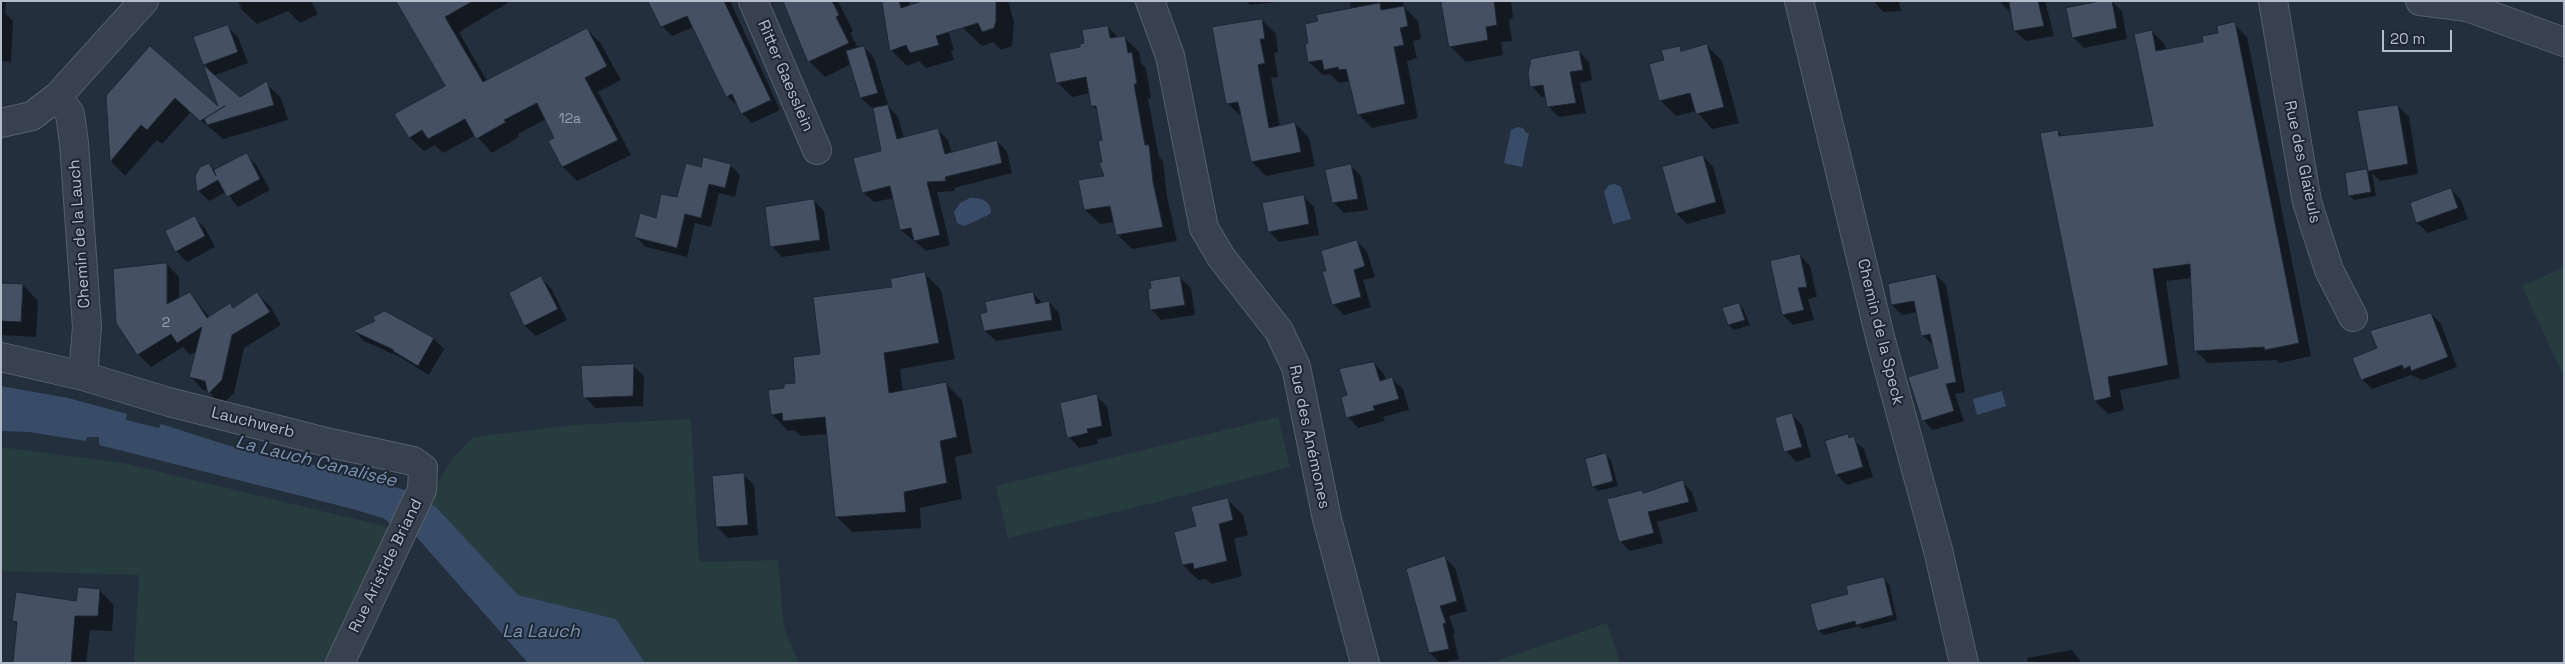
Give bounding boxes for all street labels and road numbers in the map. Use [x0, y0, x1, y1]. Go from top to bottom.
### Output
street label: Ritter Gaesslein [753, 17, 817, 135]
street label: Rue des Glaïeuls [2280, 99, 2324, 225]
street label: Chemin de la Lauch [65, 159, 95, 309]
street label: Chemin de la Speck [1853, 257, 1907, 407]
street label: Rue des Anémones [1284, 363, 1334, 511]
street label: Lauchwerb [209, 403, 297, 443]
street label: Rue Aristide Briand [345, 496, 427, 636]

